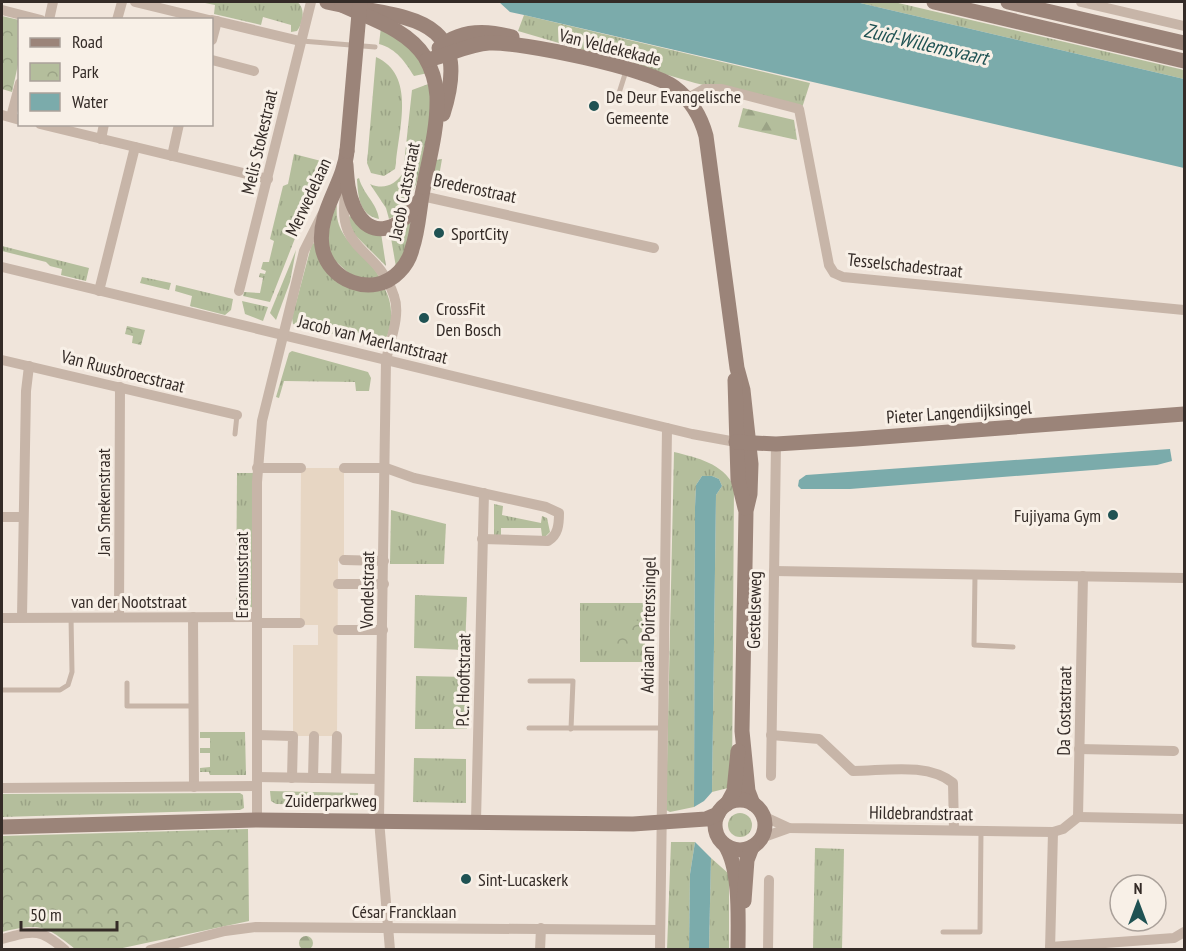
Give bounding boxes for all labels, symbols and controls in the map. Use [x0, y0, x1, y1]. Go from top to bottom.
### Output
water label: Zuid-Willemsvaart [862, 17, 993, 71]
legend [18, 18, 213, 126]
street label: Van Veldekekade [556, 23, 663, 71]
text: Road [72, 30, 103, 53]
text: Park [72, 60, 99, 83]
place label: De Deur Evangelische Gemeente [606, 85, 741, 129]
street label: Melis Stokestraat [236, 87, 282, 197]
text: Water [72, 90, 108, 113]
marker: De Deur Evangelische Gemeente [587, 99, 601, 113]
street label: Jacob Catsstraat [383, 140, 425, 243]
street label: Merwedelaan [280, 154, 336, 240]
street label: Brederostraat [431, 168, 519, 208]
place label: SportCity [451, 222, 509, 245]
marker: SportCity [432, 226, 446, 240]
street label: Tesselschadestraat [846, 248, 964, 282]
place label: CrossFit Den Bosch [436, 297, 501, 341]
street label: Jacob van Maerlantstraat [295, 309, 450, 369]
marker: CrossFit Den Bosch [417, 311, 431, 325]
street label: Van Ruusbroecstraat [58, 344, 187, 397]
street label: Pieter Langendijksingel [886, 395, 1033, 429]
street label: Jan Smekenstraat [92, 448, 115, 557]
place label: Fujiyama Gym [1014, 504, 1101, 527]
marker: Fujiyama Gym [1106, 508, 1120, 522]
street label: Erasmusstraat [230, 532, 253, 618]
street label: Vondelstraat [355, 551, 379, 630]
street label: Adriaan Poirterssingel [635, 556, 661, 693]
street label: Gestelseweg [742, 571, 766, 649]
street label: van der Nootstraat [71, 590, 187, 613]
street label: P.C. Hooftstraat [451, 633, 475, 727]
street label: Da Costastraat [1052, 666, 1076, 756]
street label: Zuiderparkweg [285, 789, 377, 812]
street label: Hildebrandstraat [869, 801, 973, 825]
place label: Sint-Lucaskerk [478, 868, 568, 891]
marker: Sint-Lucaskerk [459, 872, 473, 886]
north arrow [1108, 873, 1168, 933]
text: N [1134, 878, 1142, 898]
scale bar [21, 894, 117, 932]
street label: César Francklaan [352, 900, 456, 923]
text: 50 m [30, 903, 62, 926]

